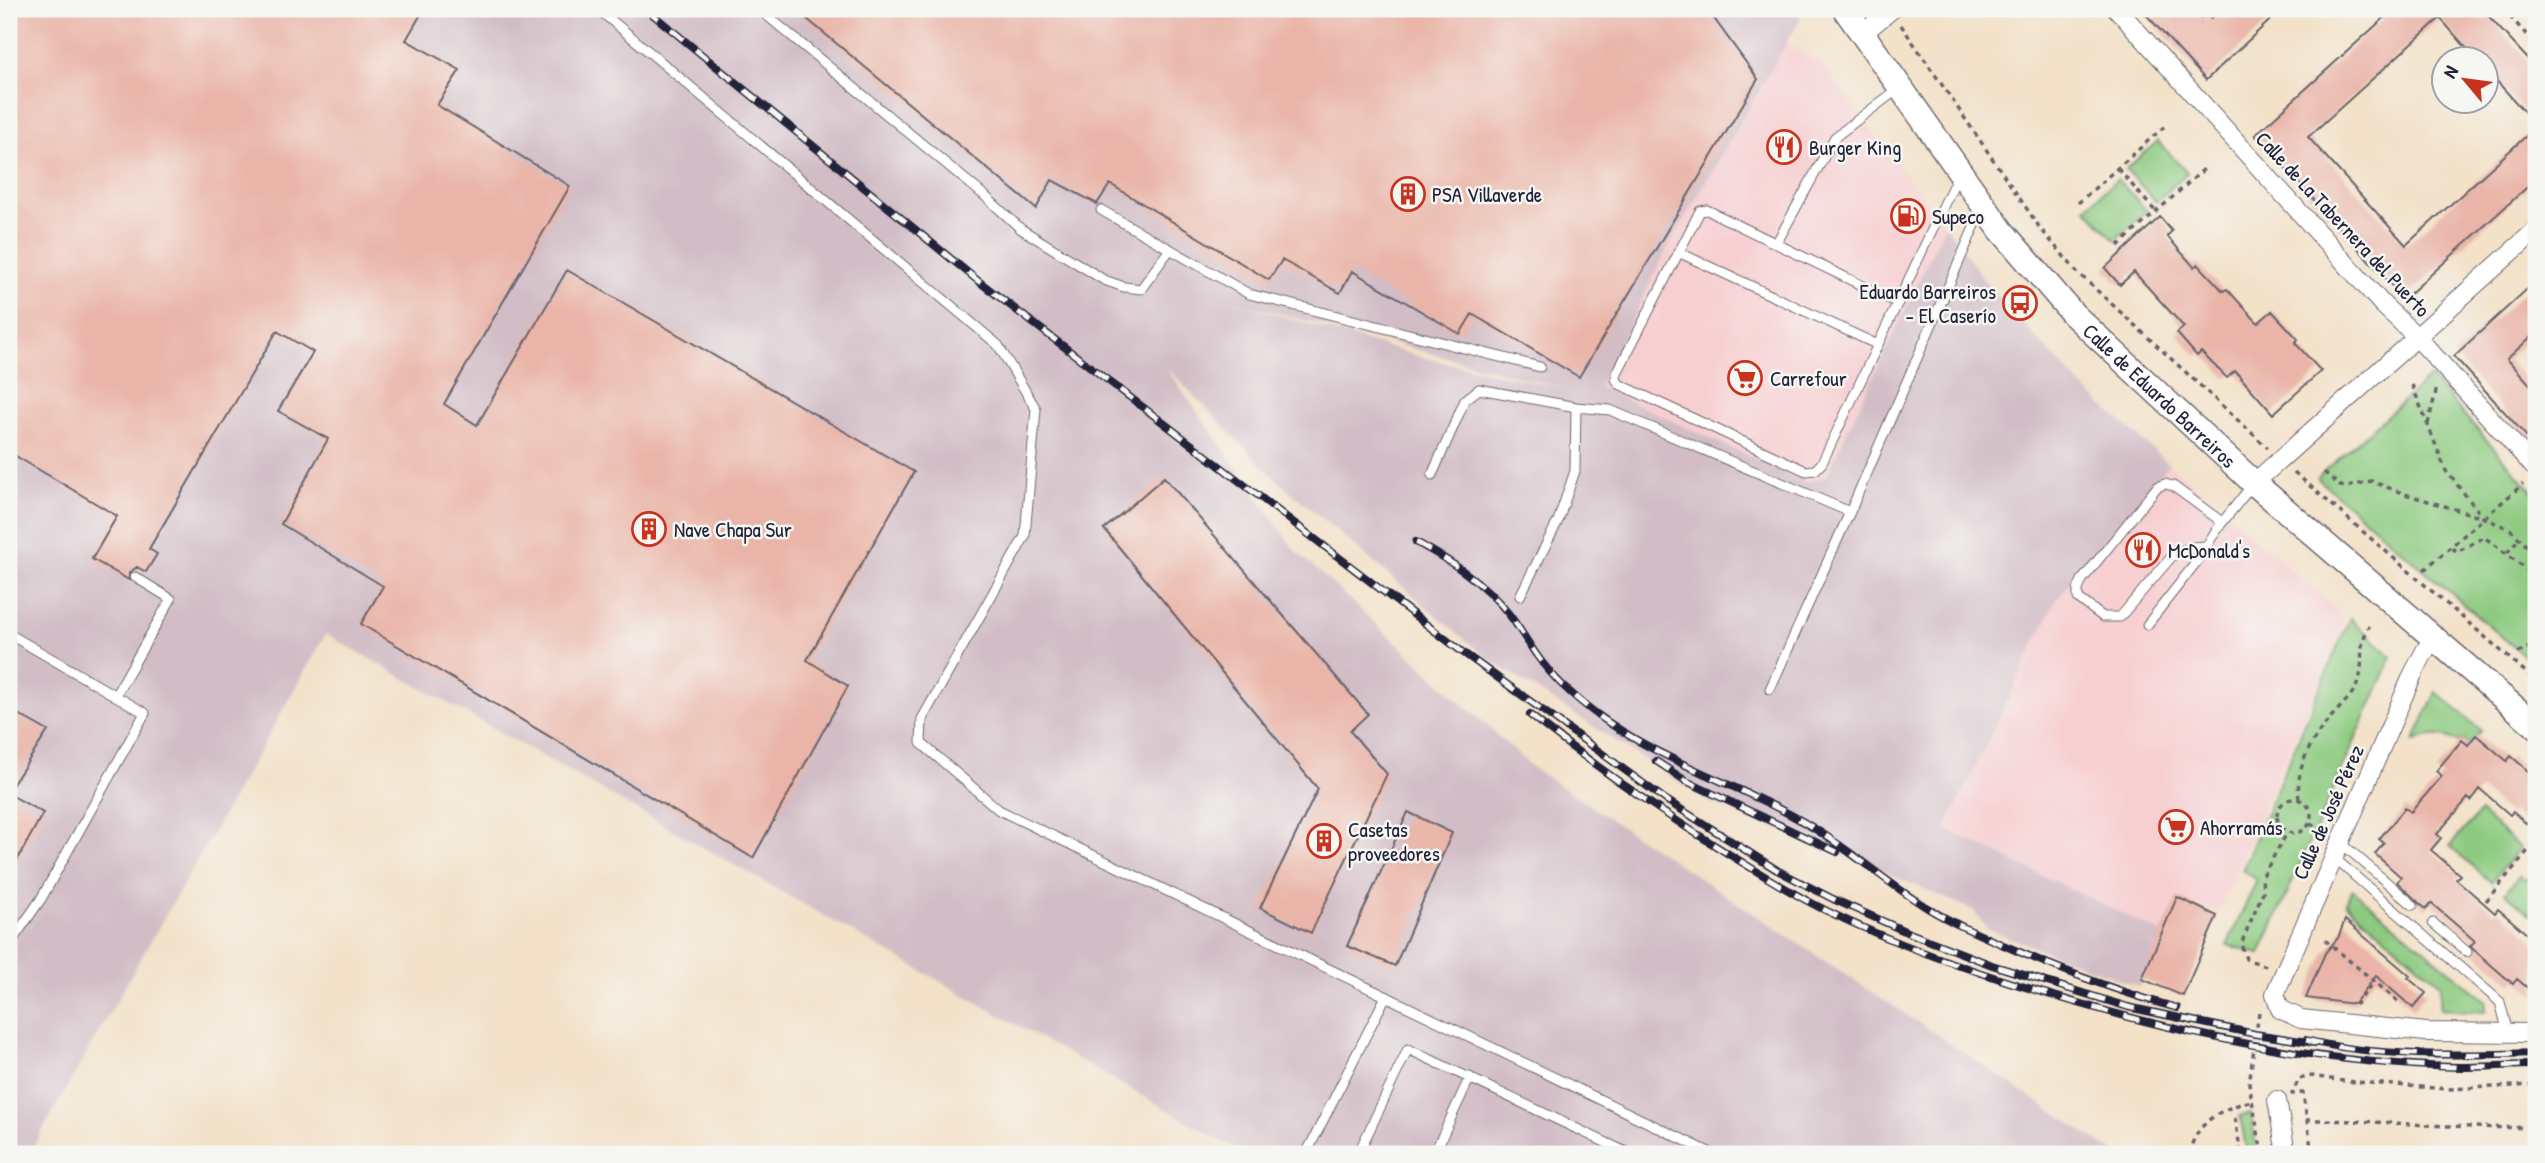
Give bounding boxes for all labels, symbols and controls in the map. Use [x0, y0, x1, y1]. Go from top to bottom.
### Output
north arrow [2430, 46, 2500, 116]
text: N [2436, 61, 2464, 82]
street label: Calle de La Tabernera del Puerto [2249, 125, 2437, 323]
restaurant icon: Burger King [1765, 128, 1803, 166]
place label: Burger King [1809, 133, 1901, 162]
building icon: PSA Villaverde [1389, 175, 1427, 213]
place label: PSA Villaverde [1432, 180, 1542, 209]
fuel station icon: Supeco [1889, 197, 1927, 235]
place label: Supeco [1932, 202, 1984, 231]
place label: Eduardo Barreiros - El Caserío [1860, 277, 1996, 330]
bus stop icon: Eduardo Barreiros - El Caserío [2001, 284, 2039, 322]
street label: Calle de Eduardo Barreiros [2077, 316, 2243, 474]
supermarket icon: Carrefour [1726, 359, 1764, 397]
place label: Carrefour [1770, 364, 1847, 393]
building icon: Nave Chapa Sur [630, 510, 668, 548]
place label: Nave Chapa Sur [674, 515, 792, 544]
restaurant icon: McDonald's [2124, 531, 2162, 569]
place label: McDonald's [2168, 536, 2250, 565]
street label: Calle de José Pérez [2285, 740, 2371, 884]
supermarket icon: Ahorramás [2157, 808, 2195, 846]
place label: Ahorramás [2200, 813, 2283, 842]
place label: Casetas proveedores [1348, 815, 1440, 868]
building icon: Casetas proveedores [1305, 822, 1343, 860]

